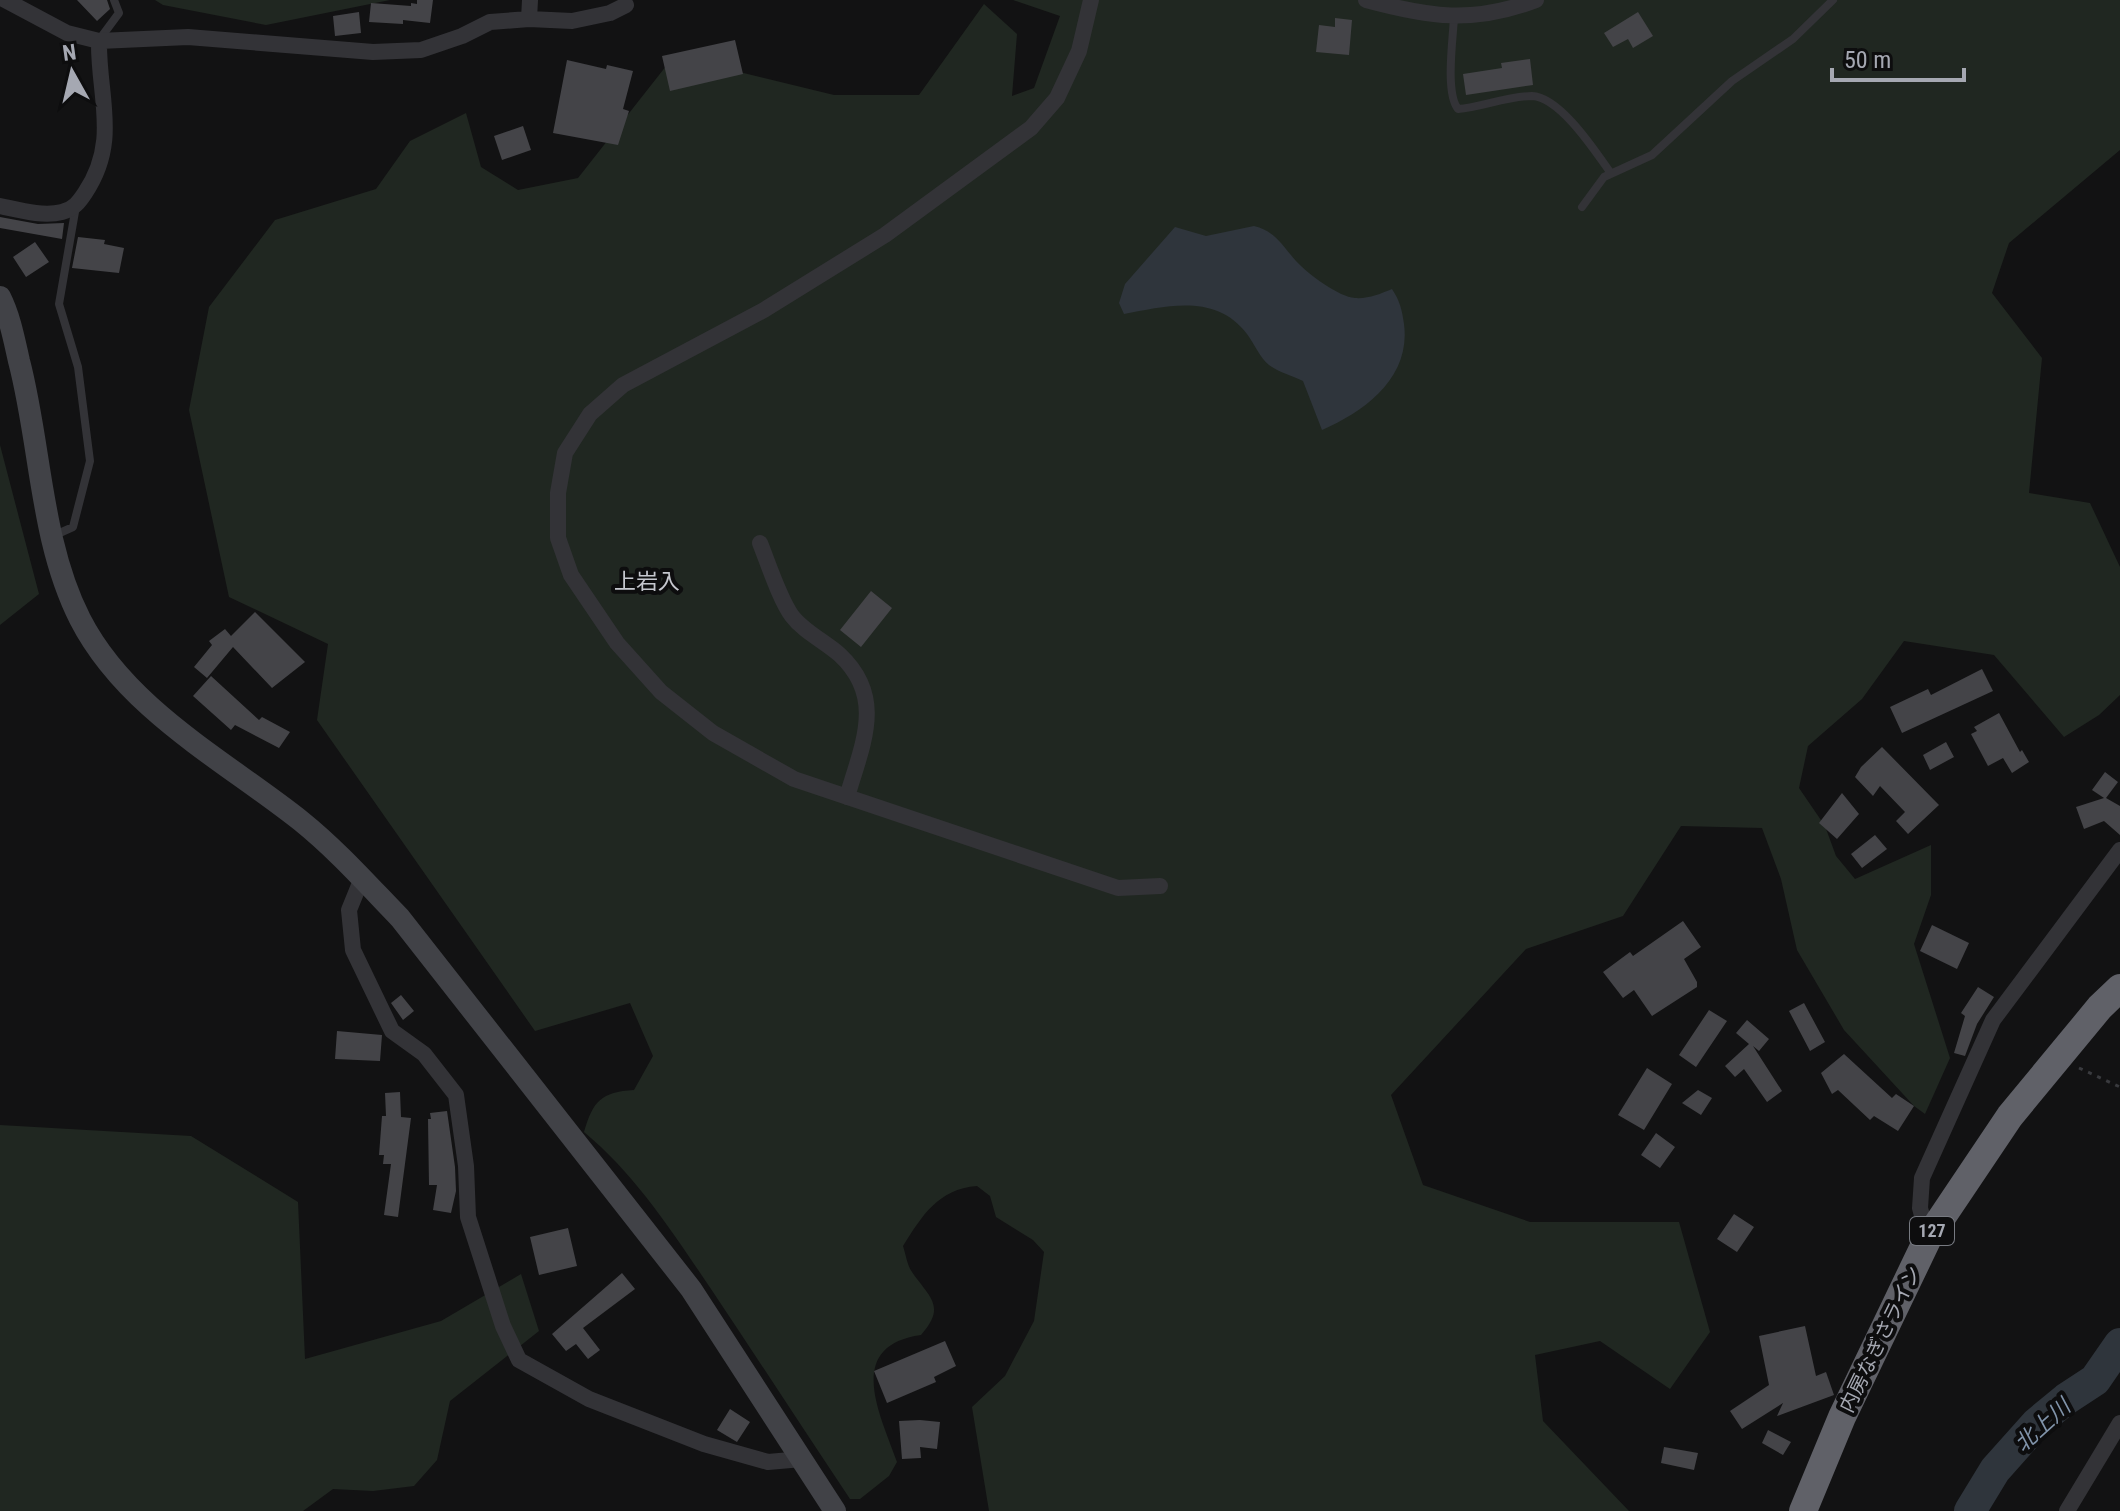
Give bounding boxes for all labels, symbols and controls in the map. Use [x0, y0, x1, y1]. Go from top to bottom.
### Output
north arrow [32, 32, 112, 112]
scale bar [1832, 32, 1964, 82]
text: N [61, 39, 78, 66]
text: 50 m [1844, 46, 1891, 74]
district label: 上岩入 [614, 569, 680, 594]
road number: 127 [1910, 1217, 1954, 1245]
street label: 内房なぎさライン [1834, 1262, 1926, 1416]
water label: 北上川 [2009, 1393, 2077, 1457]

